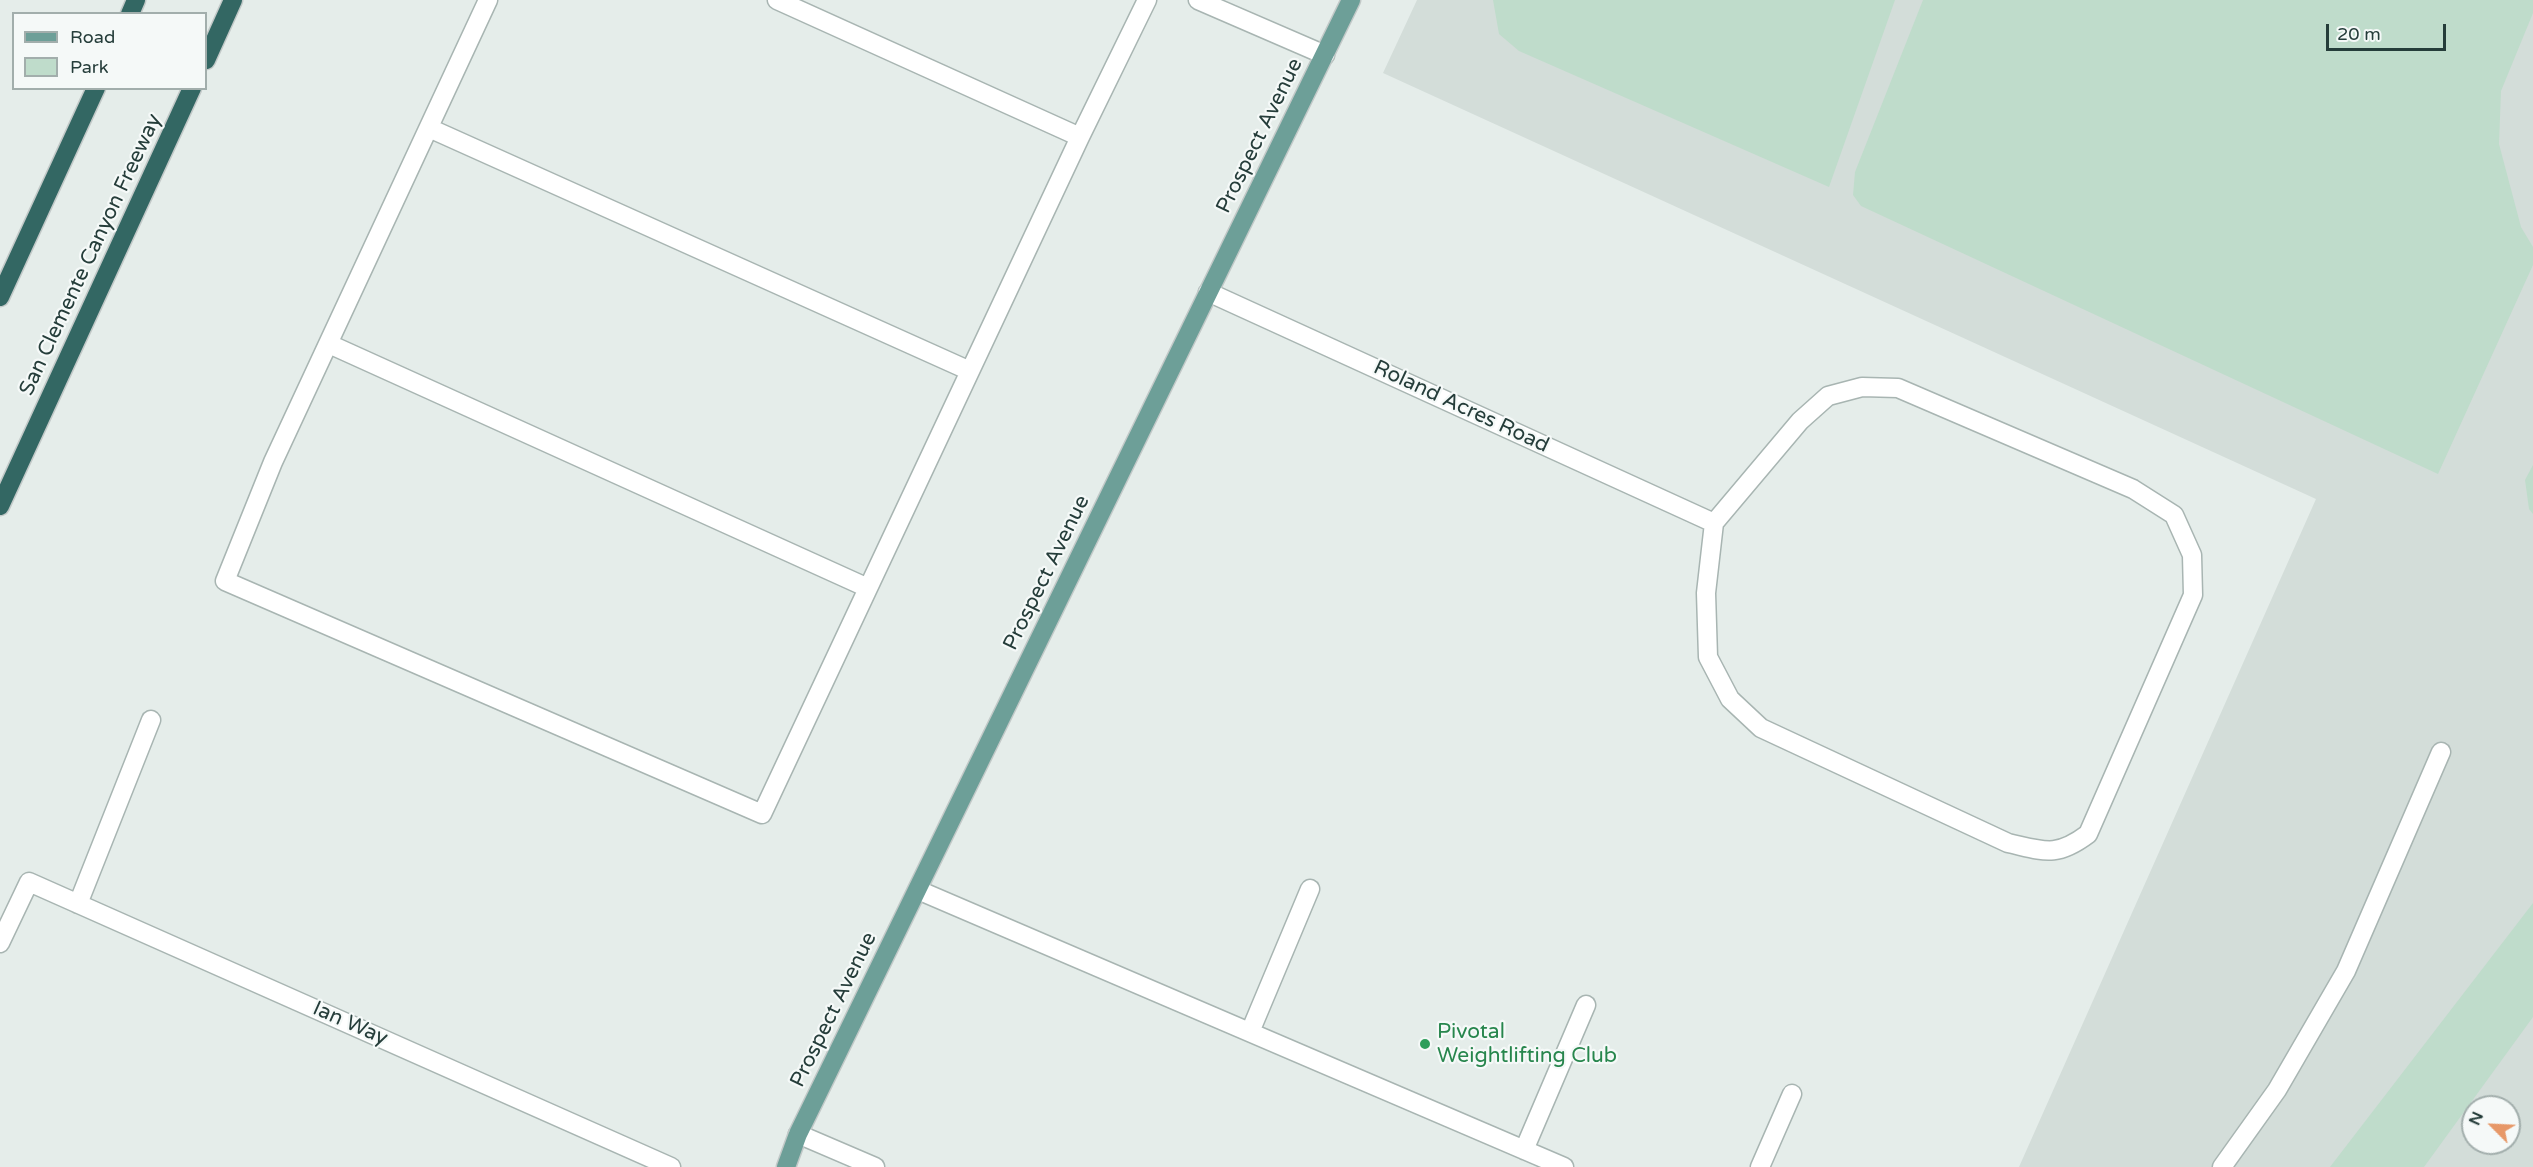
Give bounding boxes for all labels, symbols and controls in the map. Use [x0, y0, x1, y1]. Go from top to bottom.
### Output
legend [12, 12, 207, 90]
scale bar [2329, 12, 2449, 50]
text: 20 m [2337, 23, 2381, 45]
text: Road [70, 26, 115, 48]
street label: Prospect Avenue [1212, 54, 1308, 218]
text: Park [70, 56, 108, 78]
street label: San Clemente Canyon Freeway [15, 110, 167, 400]
street label: Roland Acres Road [1369, 355, 1553, 459]
street label: Prospect Avenue [999, 491, 1095, 655]
street label: Prospect Avenue [786, 928, 882, 1092]
street label: Ian Way [309, 996, 391, 1052]
place label: Pivotal Weightlifting Club [1437, 1019, 1617, 1069]
marker: Pivotal Weightlifting Club [1418, 1037, 1432, 1051]
north arrow [2461, 1095, 2521, 1155]
text: N [2465, 1109, 2488, 1128]

